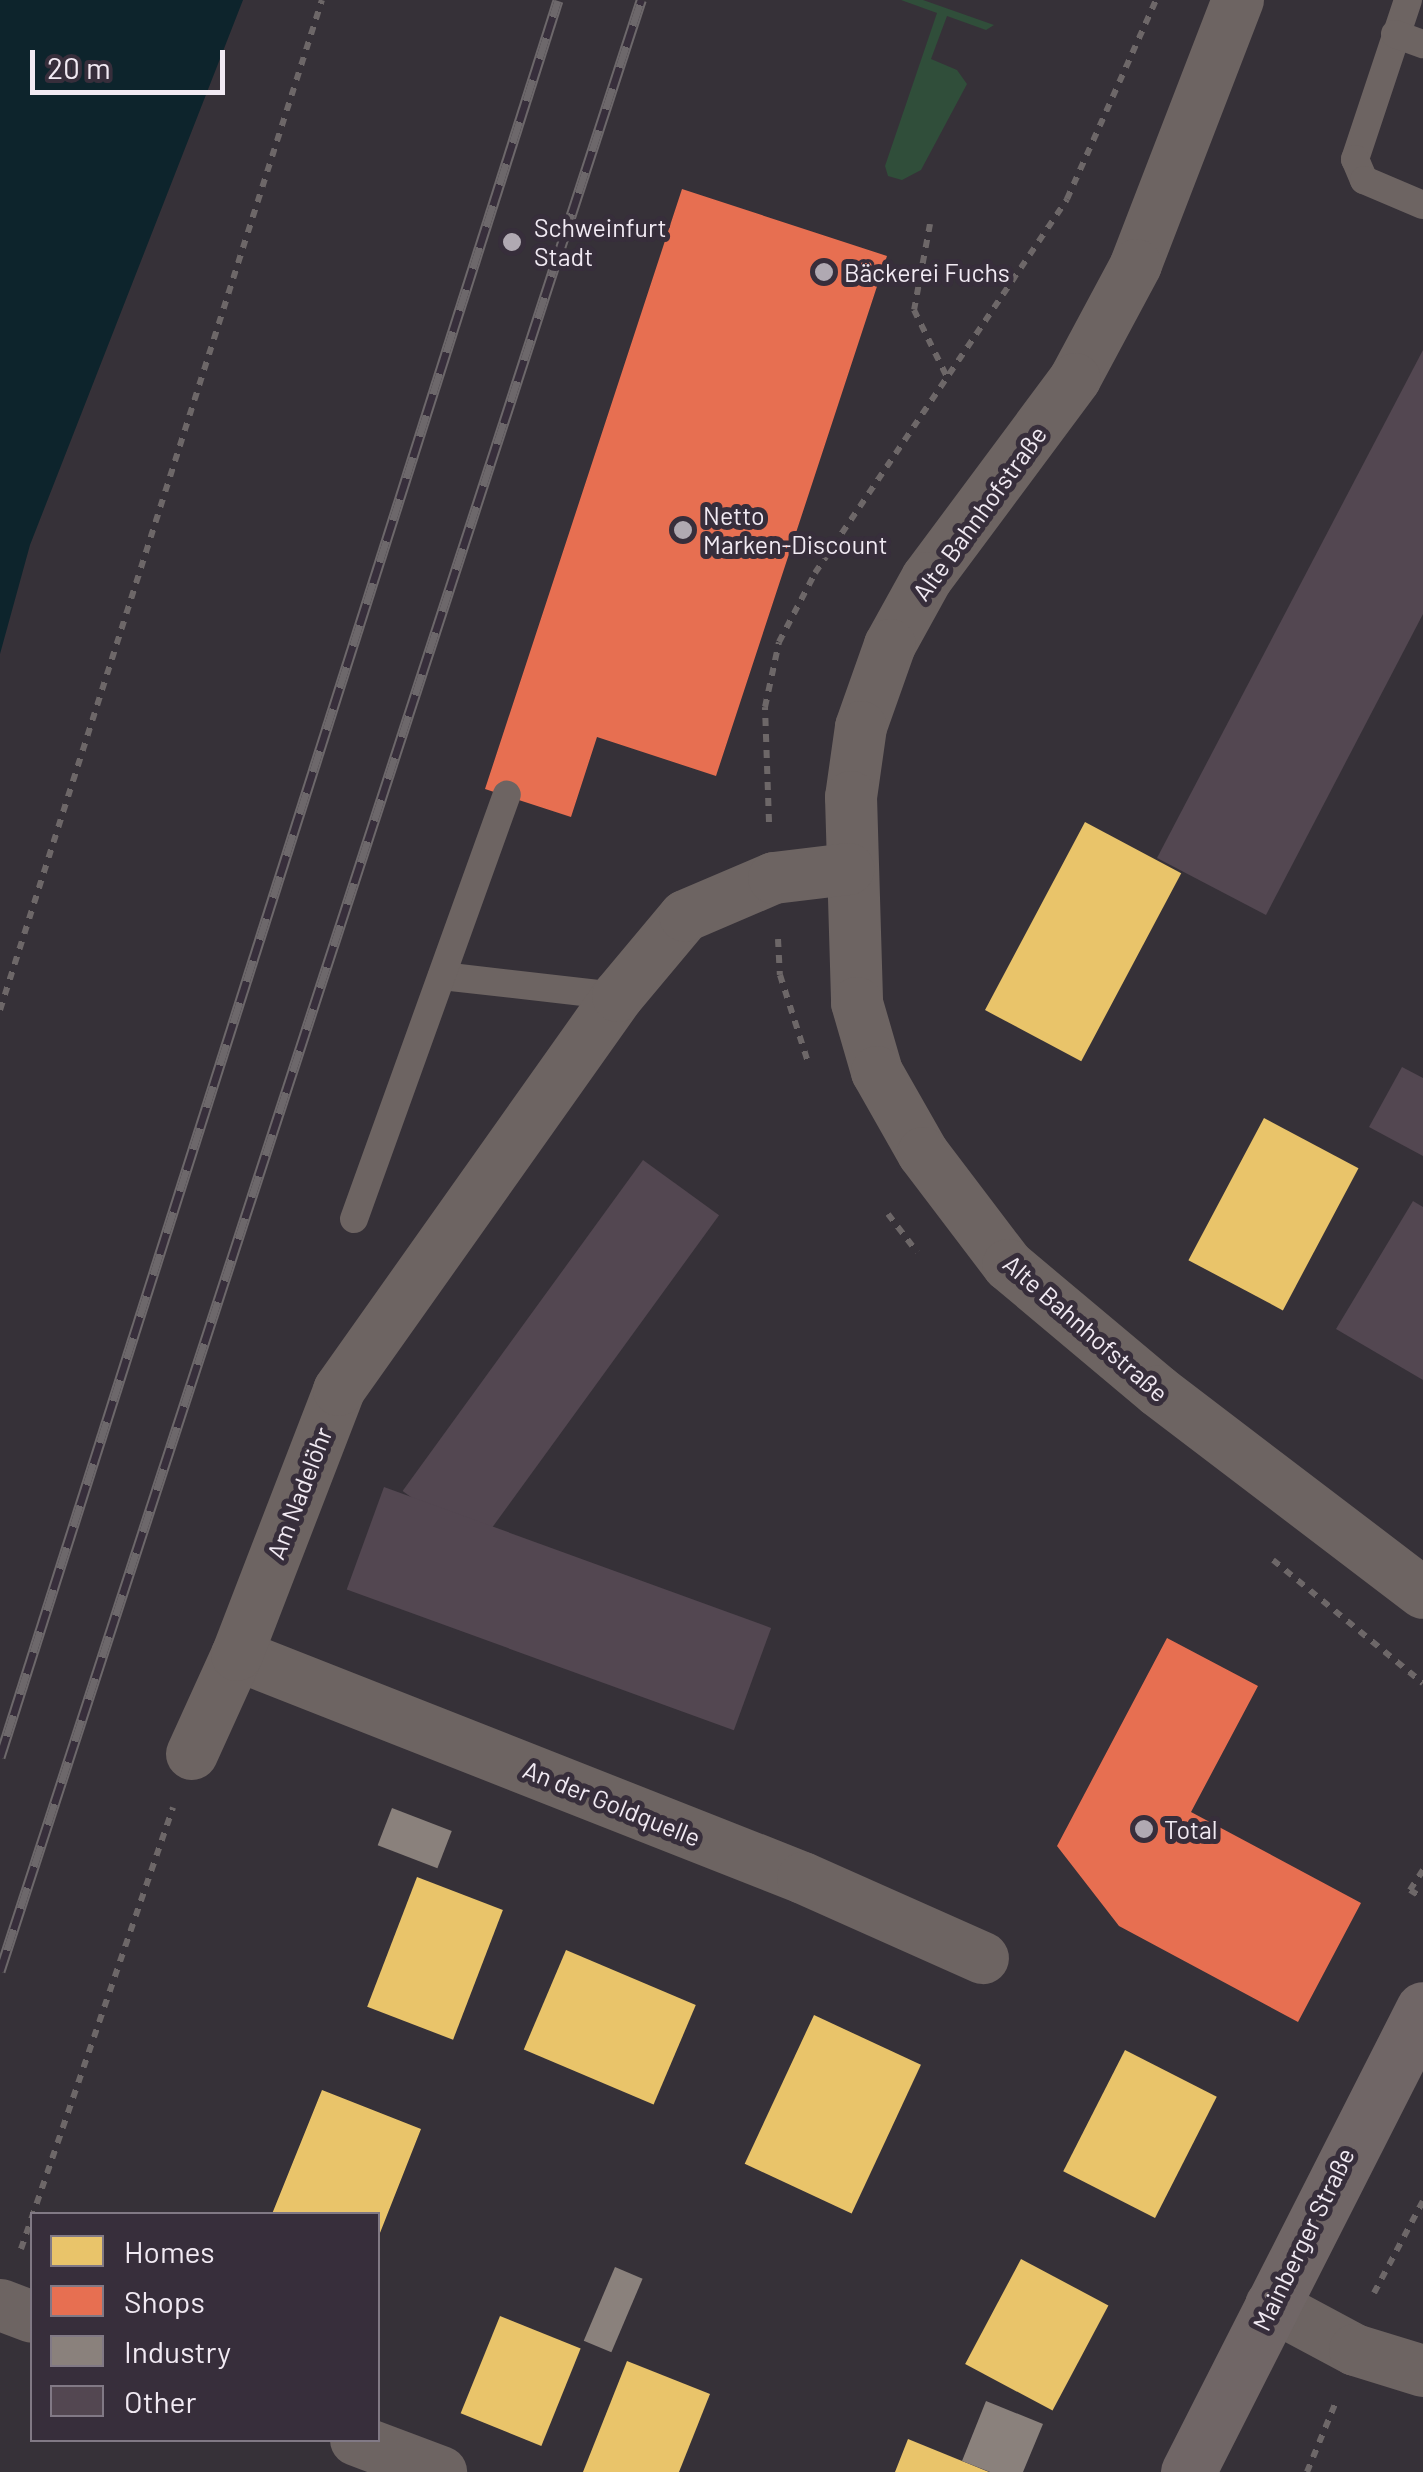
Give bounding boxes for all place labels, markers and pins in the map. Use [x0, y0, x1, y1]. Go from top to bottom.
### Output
place label: Schweinfurt Stadt [534, 213, 666, 272]
marker: Schweinfurt Stadt [499, 229, 525, 255]
place label: Bäckerei Fuchs [844, 257, 1010, 287]
marker: Bäckerei Fuchs [813, 261, 835, 283]
place label: Netto Marken-Discount [703, 501, 888, 560]
marker: Netto Marken-Discount [672, 519, 694, 541]
place label: Total [1164, 1814, 1218, 1844]
marker: Total [1133, 1818, 1155, 1840]

